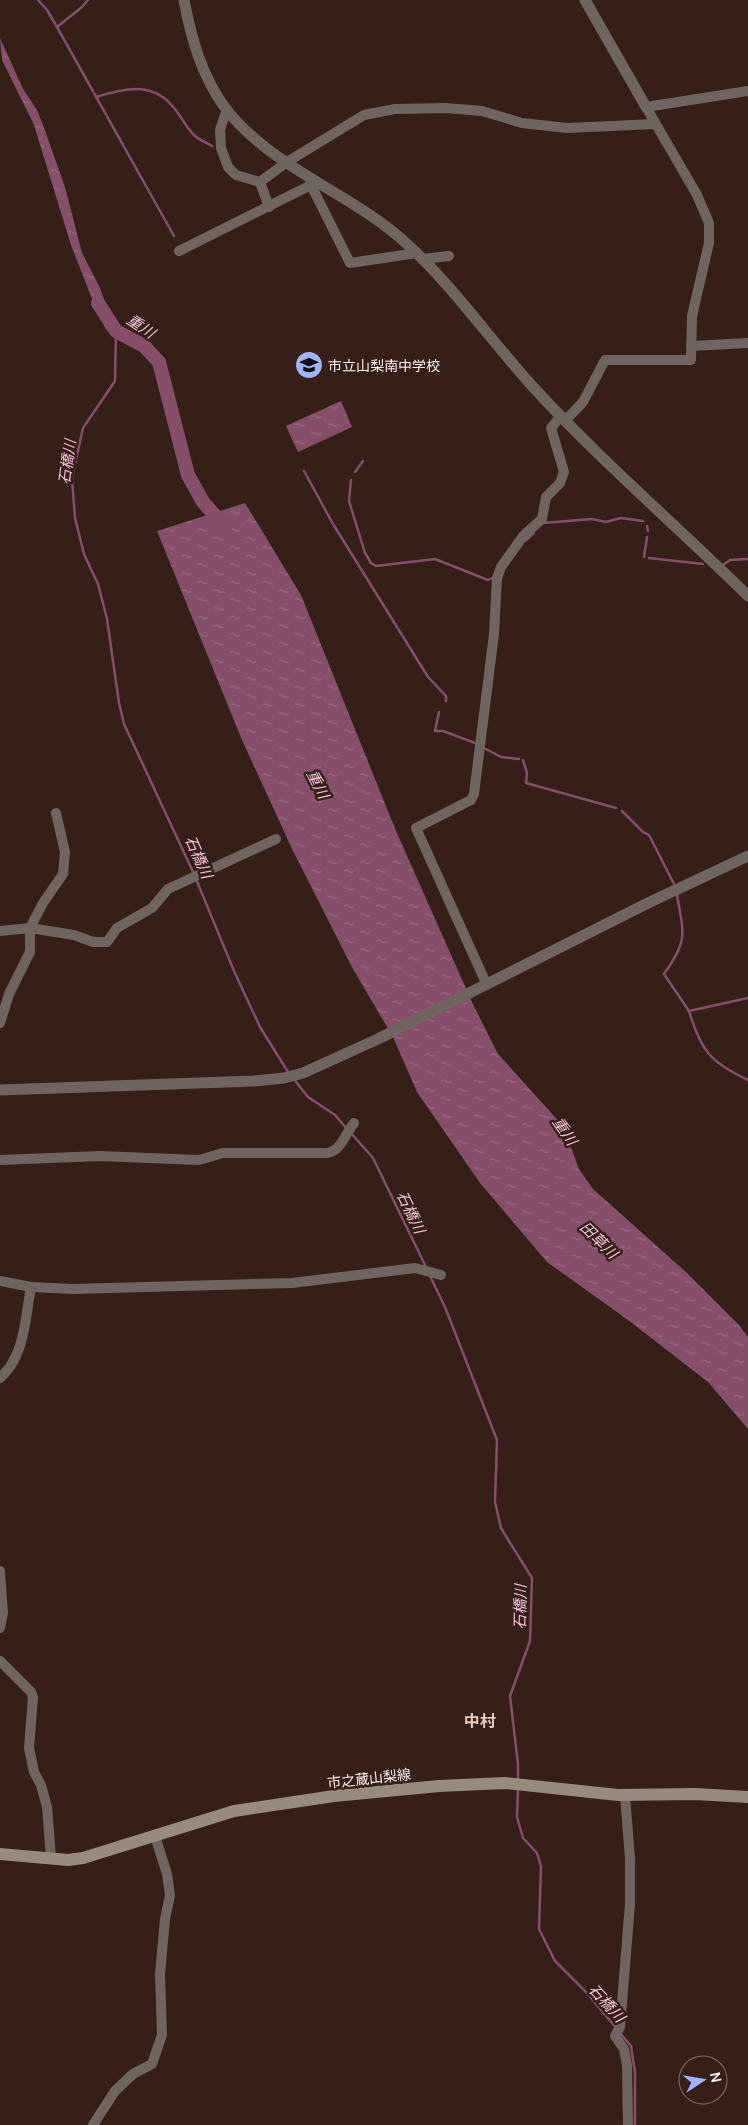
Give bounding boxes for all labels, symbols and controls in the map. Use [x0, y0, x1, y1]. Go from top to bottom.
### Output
water label: 重川 [123, 309, 161, 344]
school or university icon: 市立山梨南中学校 [294, 350, 324, 380]
place label: 市立山梨南中学校 [328, 356, 440, 375]
water label: 石橋川 [53, 436, 81, 486]
water label: 重川 [302, 766, 335, 804]
water label: 石橋川 [180, 832, 219, 884]
water label: 重川 [548, 1113, 583, 1151]
water label: 石橋川 [392, 1187, 431, 1239]
water label: 田草川 [576, 1217, 624, 1265]
water label: 石橋川 [509, 1582, 531, 1630]
district label: 中村 [464, 1710, 496, 1732]
street label: 市之蔵山梨線 [326, 1764, 412, 1792]
water label: 石橋川 [584, 1979, 631, 2028]
north arrow [678, 2055, 728, 2105]
text: N [706, 2070, 727, 2084]

